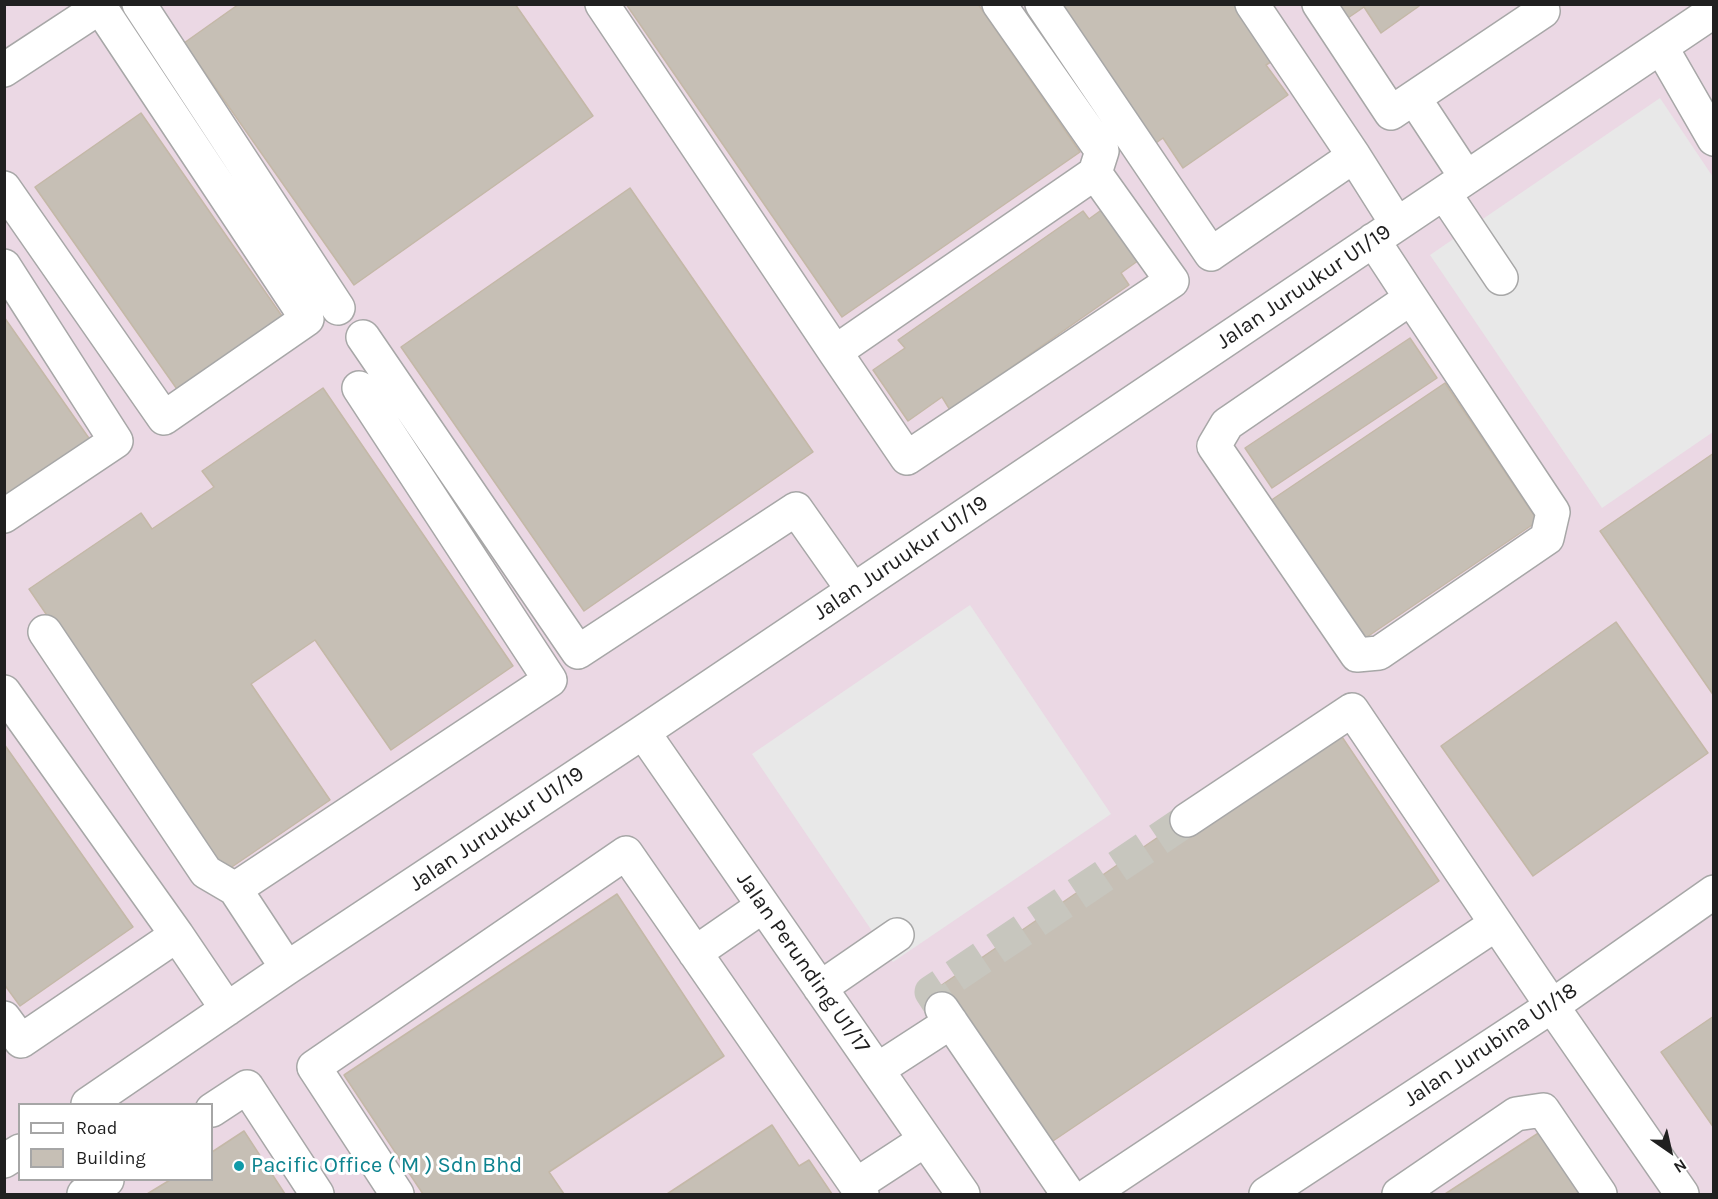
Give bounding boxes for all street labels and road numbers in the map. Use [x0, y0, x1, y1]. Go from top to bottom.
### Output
street label: Jalan Juruukur U1/19 [1212, 219, 1396, 355]
street label: Jalan Juruukur U1/19 [809, 490, 993, 626]
street label: Jalan Juruukur U1/19 [405, 761, 589, 897]
street label: Jalan Perunding U1/17 [731, 867, 875, 1059]
street label: Jalan Jurubina U1/18 [1399, 977, 1583, 1113]

